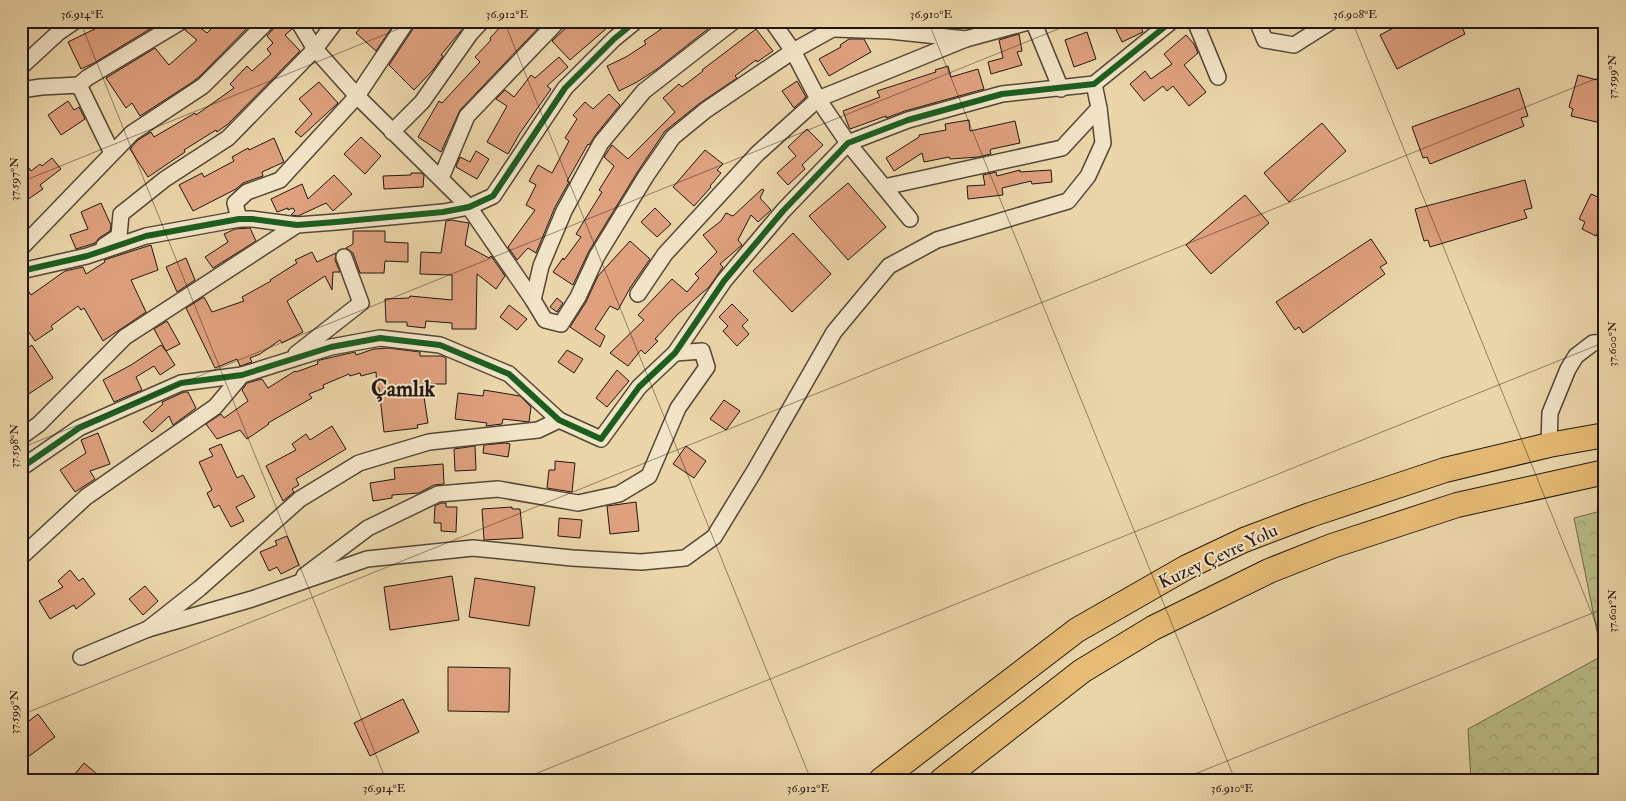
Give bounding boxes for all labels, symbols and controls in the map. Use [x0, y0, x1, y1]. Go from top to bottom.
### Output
text: 36.914°E [61, 7, 104, 22]
text: 36.912°E [486, 7, 529, 22]
text: 36.910°E [910, 7, 953, 22]
text: 36.908°E [1333, 7, 1377, 22]
text: 37.599°N [1605, 54, 1620, 99]
text: 37.597°N [7, 157, 22, 201]
text: 37.600°N [1605, 321, 1620, 367]
district label: Çamlık [371, 375, 436, 403]
text: 37.598°N [7, 424, 22, 468]
street label: Kuzey Çevre Yolu [1155, 519, 1282, 594]
text: 37.601°N [1605, 589, 1620, 633]
text: 37.599°N [7, 689, 22, 734]
text: 36.914°E [363, 781, 406, 796]
text: 36.912°E [787, 781, 830, 796]
text: 36.910°E [1211, 781, 1254, 796]

